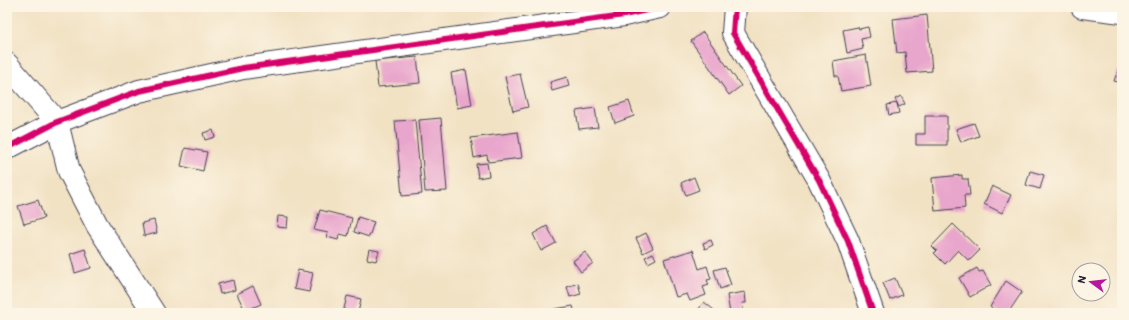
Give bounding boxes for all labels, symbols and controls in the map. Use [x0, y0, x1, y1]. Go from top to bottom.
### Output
north arrow [1071, 262, 1111, 302]
text: N [1075, 274, 1089, 285]

